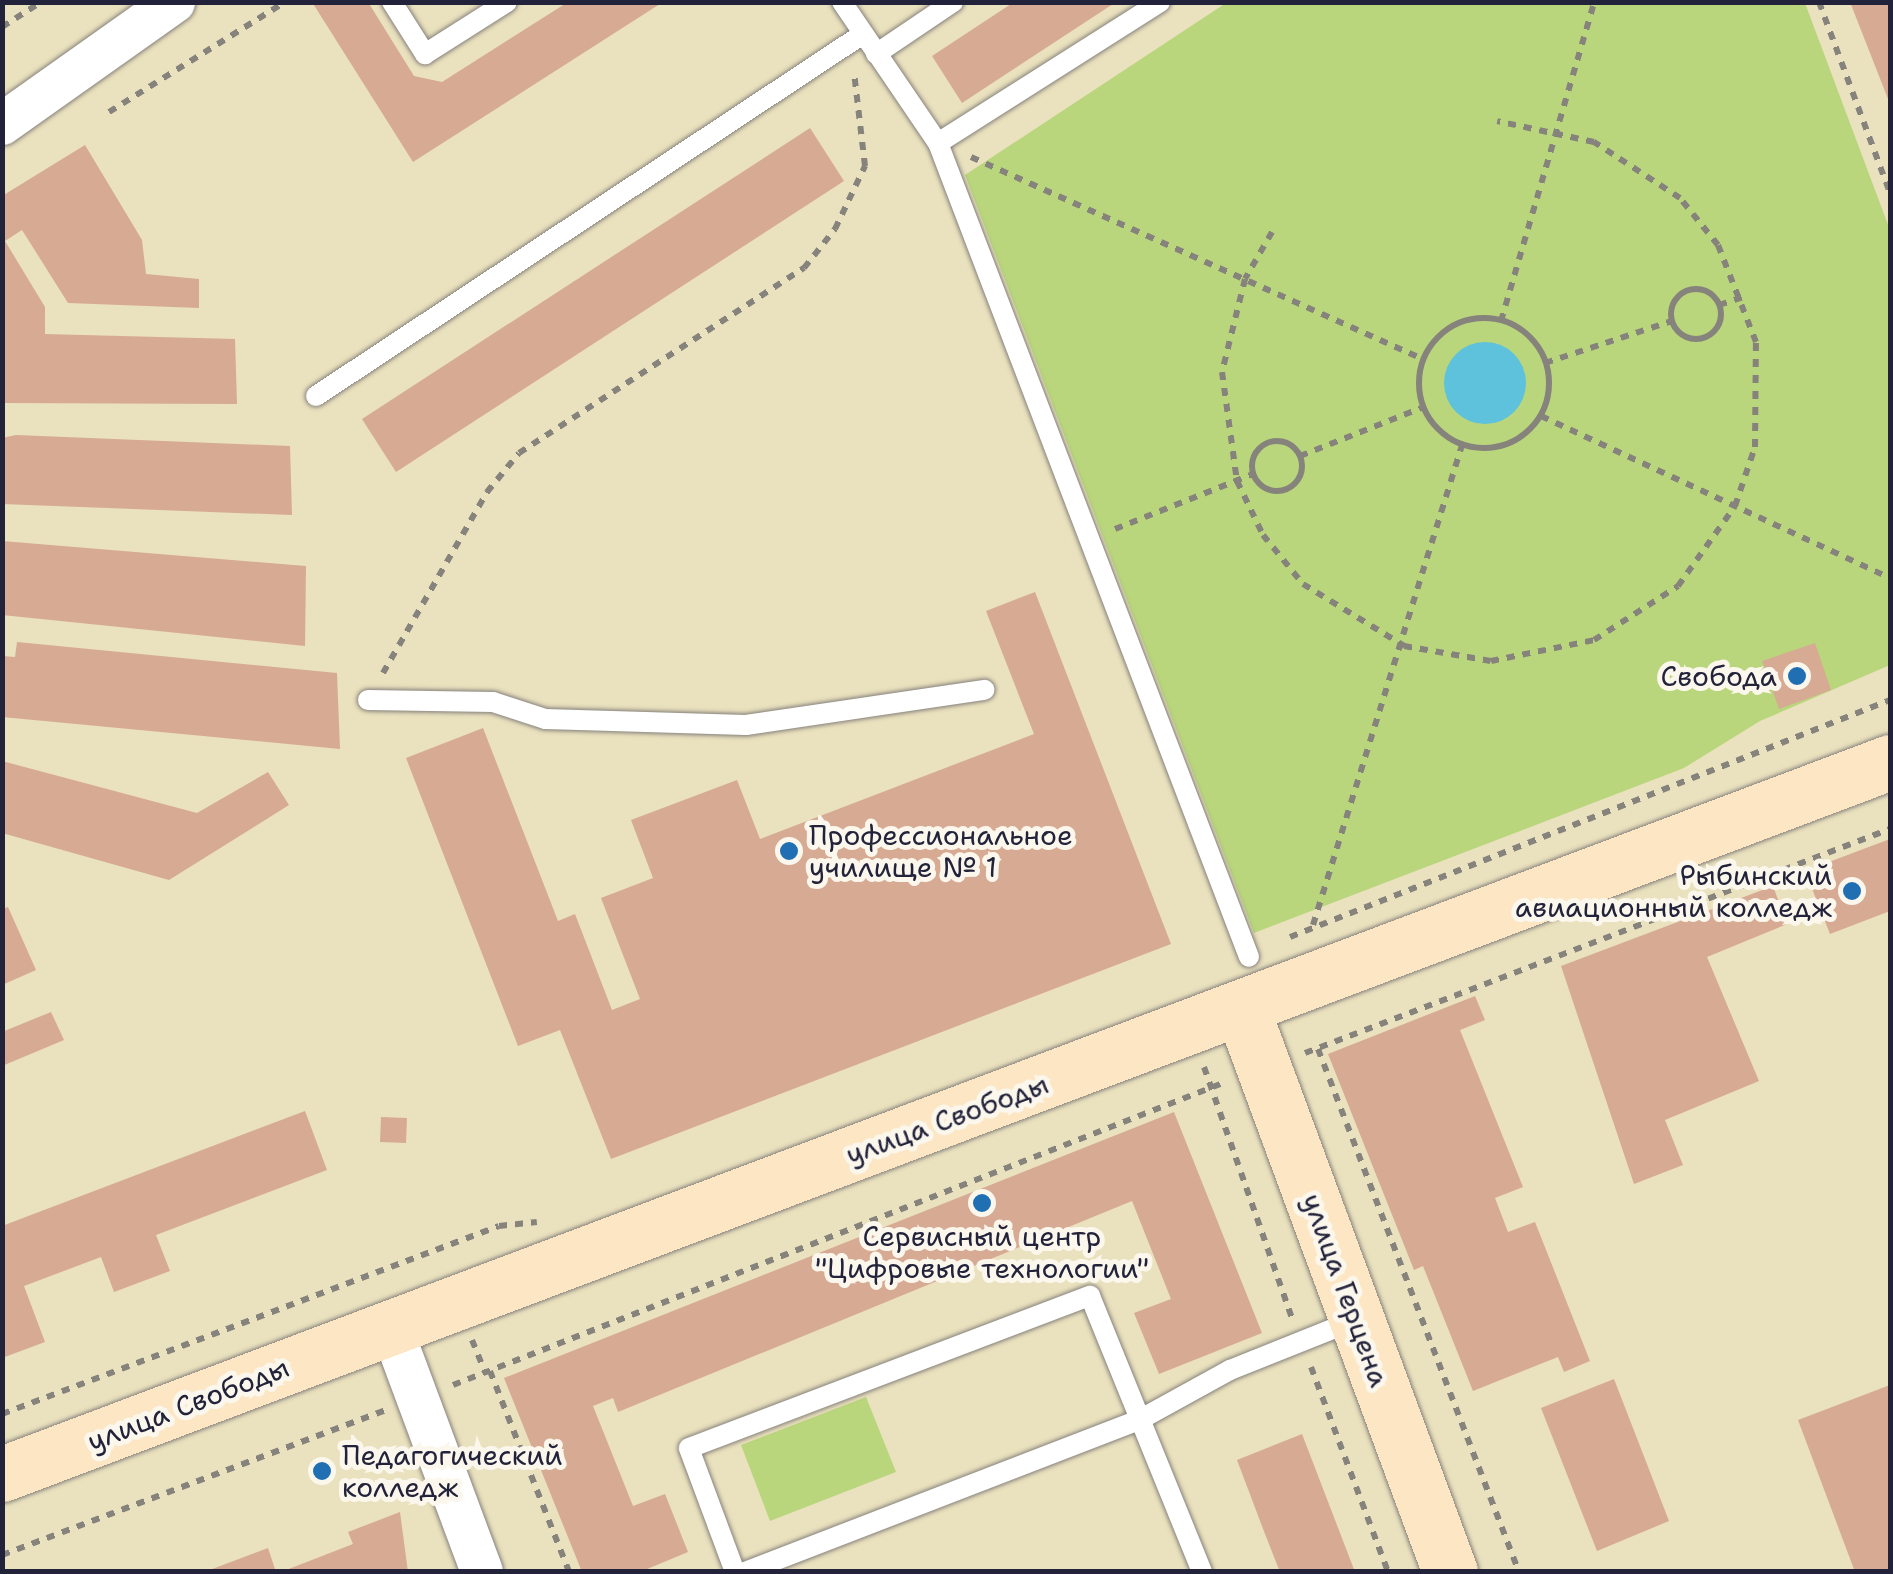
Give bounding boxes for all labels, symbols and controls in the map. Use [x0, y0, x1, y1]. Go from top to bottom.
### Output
place label: Свобода [1661, 659, 1777, 693]
marker: Свобода [1786, 665, 1808, 687]
place label: Профессиональное училище № 1 [809, 818, 1073, 884]
marker: Профессиональное училище № 1 [778, 840, 800, 862]
place label: Рыбинский авиационный колледж [1515, 858, 1832, 924]
marker: Рыбинский авиационный колледж [1841, 880, 1863, 902]
street label: улица Свободы [841, 1067, 1053, 1171]
street label: улица Герцена [1295, 1189, 1397, 1391]
marker: Сервисный центр "Цифровые технологии" [971, 1192, 993, 1214]
place label: Сервисный центр "Цифровые технологии" [815, 1219, 1149, 1285]
street label: улица Свободы [82, 1350, 294, 1458]
place label: Педагогический колледж [342, 1438, 563, 1504]
marker: Педагогический колледж [311, 1460, 333, 1482]

